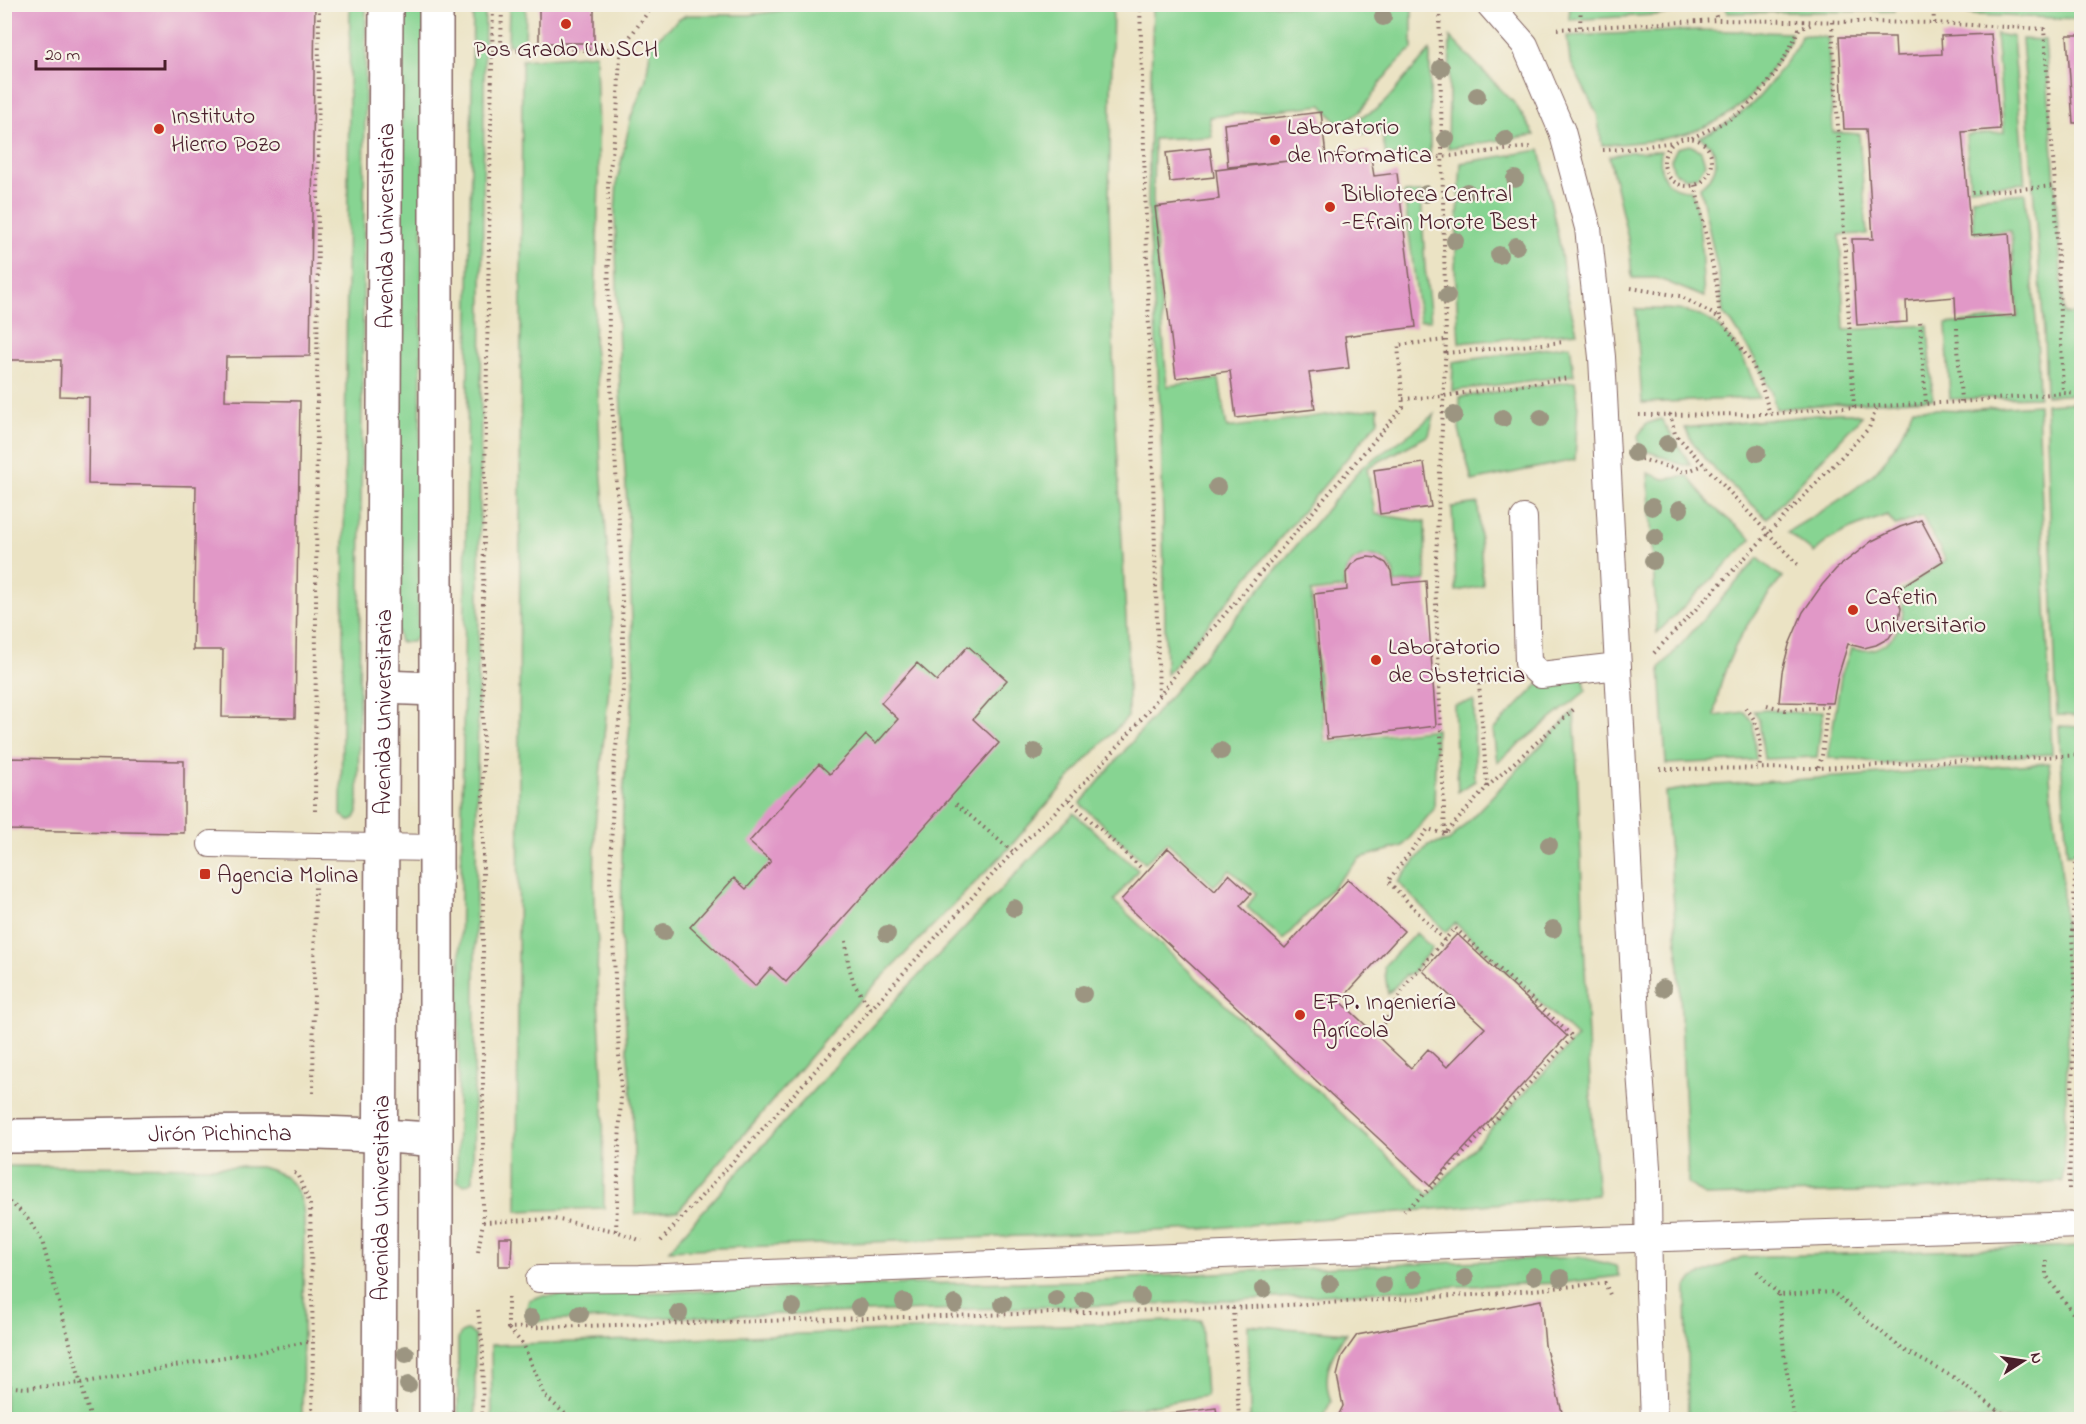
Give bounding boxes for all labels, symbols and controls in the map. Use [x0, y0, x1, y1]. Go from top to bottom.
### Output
marker: Pos Grado UNSCH [559, 17, 573, 31]
scale bar [36, 33, 165, 71]
place label: Pos Grado UNSCH [474, 33, 658, 68]
text: 20 m [45, 43, 80, 69]
place label: Instituto Hierro Pozo [171, 100, 281, 163]
place label: Laboratorio de Informatica [1287, 111, 1432, 174]
marker: Instituto Hierro Pozo [152, 122, 166, 136]
street label: Avenida Universitaria [369, 123, 405, 329]
marker: Laboratorio de Informatica [1268, 133, 1282, 147]
place label: Biblioteca Central -Efrain Morote Best [1341, 178, 1537, 241]
marker: Biblioteca Central -Efrain Morote Best [1323, 200, 1337, 214]
place label: Cafetin Universitario [1865, 581, 1986, 644]
marker: Cafetin Universitario [1846, 603, 1860, 617]
street label: Avenida Universitaria [367, 609, 403, 815]
place label: Laboratorio de Obstetricia [1388, 631, 1525, 694]
marker: Laboratorio de Obstetricia [1369, 653, 1383, 667]
place label: Agencia Molina [217, 859, 359, 894]
marker: Agencia Molina [198, 867, 212, 881]
place label: EFP. Ingeniería Agrícola [1312, 986, 1456, 1049]
marker: EFP. Ingeniería Agrícola [1293, 1008, 1307, 1022]
street label: Avenida Universitaria [365, 1095, 401, 1301]
street label: Jirón Pichincha [148, 1117, 292, 1153]
north arrow [1993, 1331, 2053, 1391]
text: N [2023, 1351, 2049, 1366]

